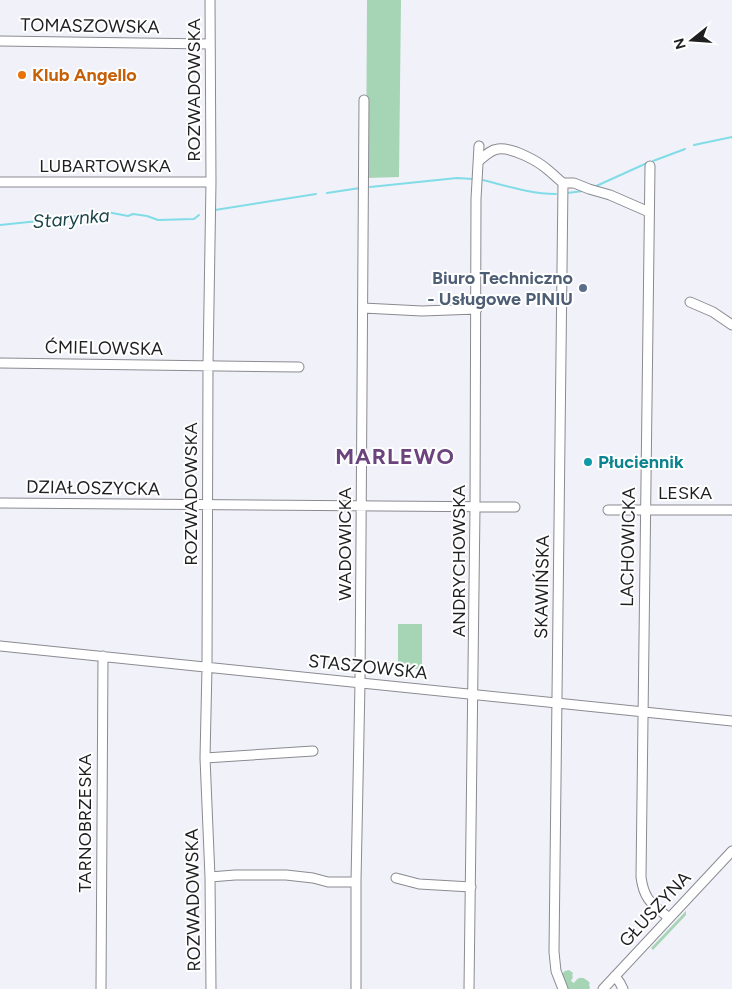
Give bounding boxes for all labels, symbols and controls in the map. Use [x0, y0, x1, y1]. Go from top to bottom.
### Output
street label: TOMASZOWSKA [20, 14, 160, 38]
north arrow [667, 15, 717, 65]
street label: ROZWADOWSKA [183, 18, 205, 162]
text: N [670, 36, 690, 51]
place label: Klub Angello [32, 64, 137, 86]
marker: Klub Angello [16, 69, 28, 81]
street label: LUBARTOWSKA [39, 155, 171, 177]
water label: Starynka [32, 204, 111, 233]
place label: Biuro Techniczno - Usługowe PINIU [427, 267, 573, 310]
marker: Biuro Techniczno - Usługowe PINIU [577, 282, 589, 294]
street label: ĆMIELOWSKA [45, 336, 163, 360]
street label: ROZWADOWSKA [180, 422, 202, 566]
district label: MARLEWO [335, 443, 455, 470]
place label: Płuciennik [598, 451, 684, 473]
marker: Płuciennik [582, 456, 594, 468]
street label: DZIAŁOSZYCKA [26, 476, 160, 500]
street label: LESKA [658, 482, 712, 504]
street label: ANDRYCHOWSKA [448, 485, 470, 637]
street label: WADOWICKA [334, 487, 356, 601]
street label: LACHOWICKA [616, 487, 640, 607]
street label: SKAWIŃSKA [530, 535, 554, 639]
street label: STASZOWSKA [307, 650, 429, 684]
street label: TARNOBRZESKA [74, 754, 96, 892]
street label: ROZWADOWSKA [181, 828, 205, 972]
street label: GŁUSZYNA [614, 867, 696, 951]

